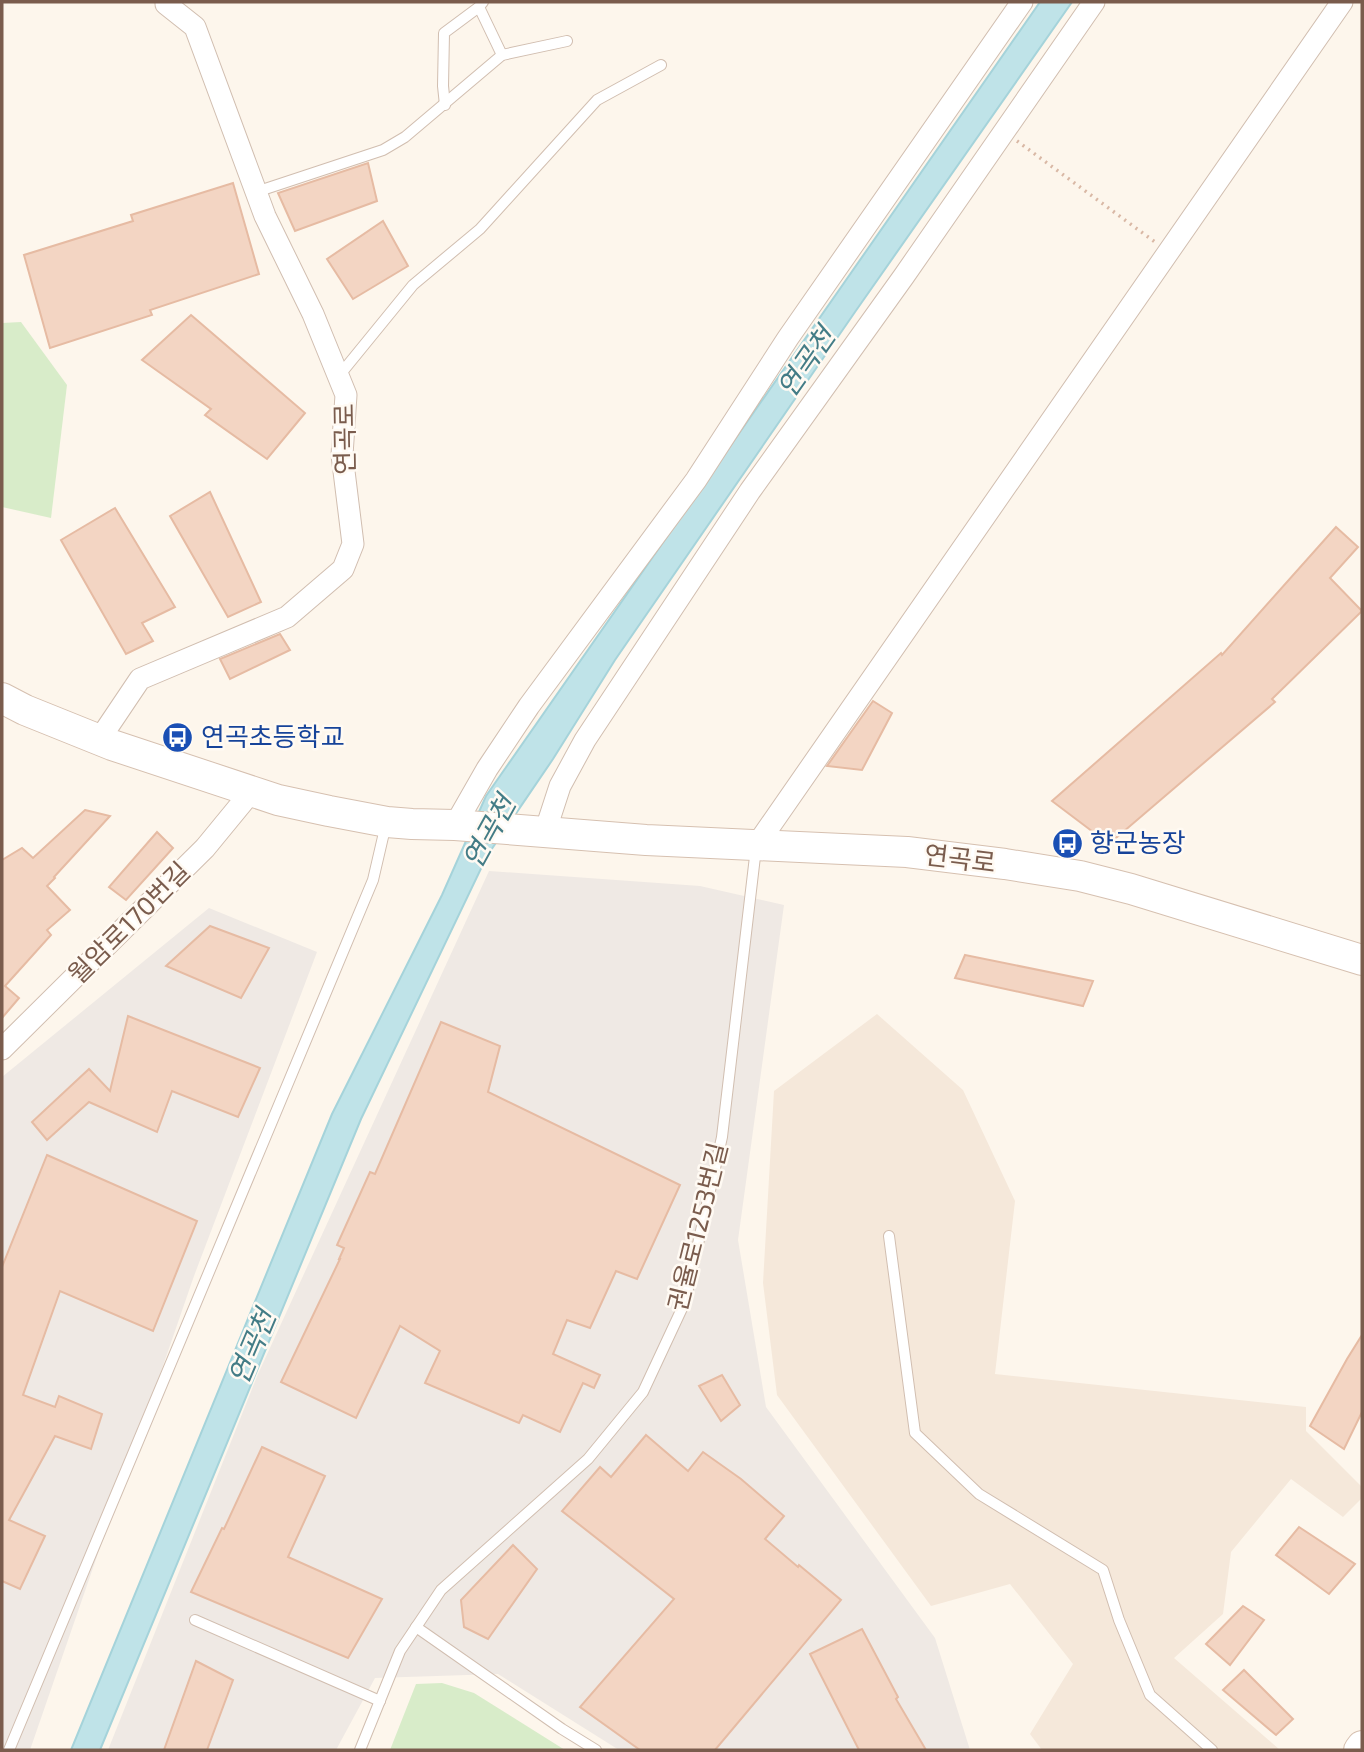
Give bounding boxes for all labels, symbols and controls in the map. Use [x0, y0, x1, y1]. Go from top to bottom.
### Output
water label: 연곡천 [769, 317, 843, 403]
street label: 연곡로 [327, 403, 360, 475]
bus stop icon: 연곡초등학교 [161, 720, 195, 754]
place label: 연곡초등학교 [201, 720, 345, 751]
water label: 연곡천 [455, 787, 523, 874]
bus stop icon: 향군농장 [1050, 826, 1084, 860]
place label: 향군농장 [1090, 826, 1186, 857]
street label: 연곡로 [923, 838, 998, 877]
street label: 월암로170번길 [61, 855, 195, 989]
street label: 권율로1253번길 [661, 1139, 733, 1314]
water label: 연곡천 [220, 1301, 283, 1389]

